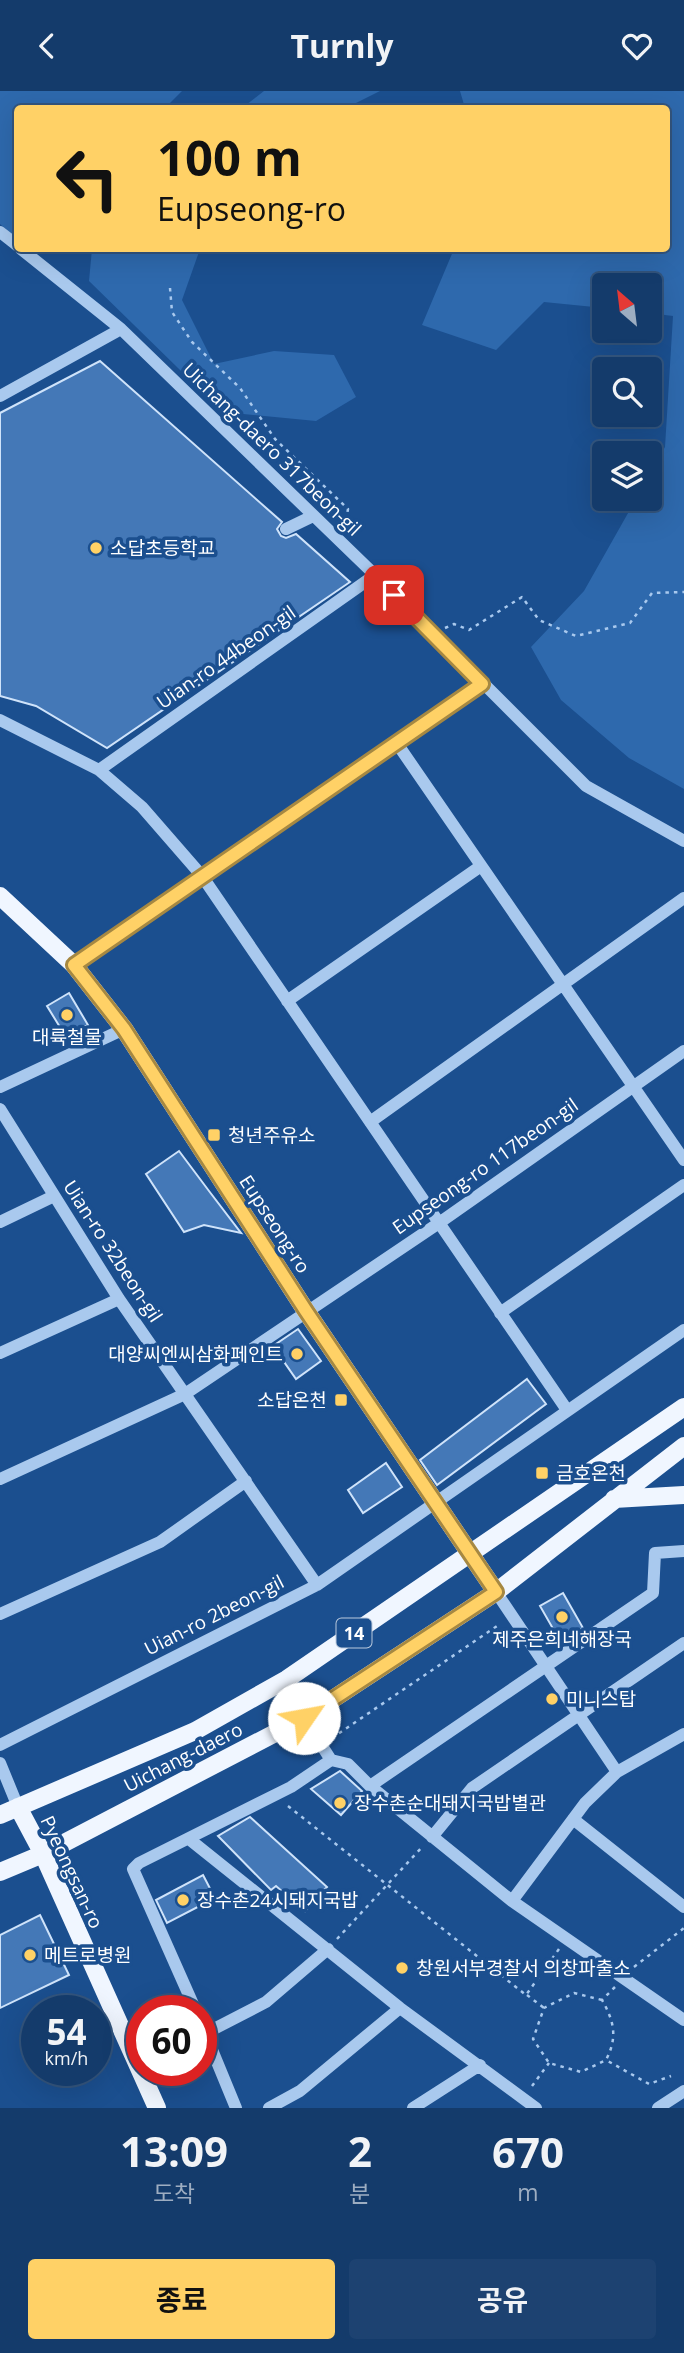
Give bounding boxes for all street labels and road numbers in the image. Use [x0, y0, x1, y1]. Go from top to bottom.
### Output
street label: Uichang-daero 317beon-gil [177, 357, 367, 541]
street label: Uian-ro 44beon-gil [151, 599, 301, 715]
street label: Eupseong-ro 117beon-gil [387, 1092, 583, 1240]
street label: Eupseong-ro [234, 1170, 316, 1278]
street label: Uian-ro 32beon-gil [57, 1175, 169, 1327]
street label: Uian-ro 2beon-gil [140, 1569, 288, 1661]
road number: 14 [336, 1618, 372, 1647]
street label: Uichang-daero [119, 1716, 247, 1798]
street label: Pyeongsan-ro [35, 1811, 109, 1933]

